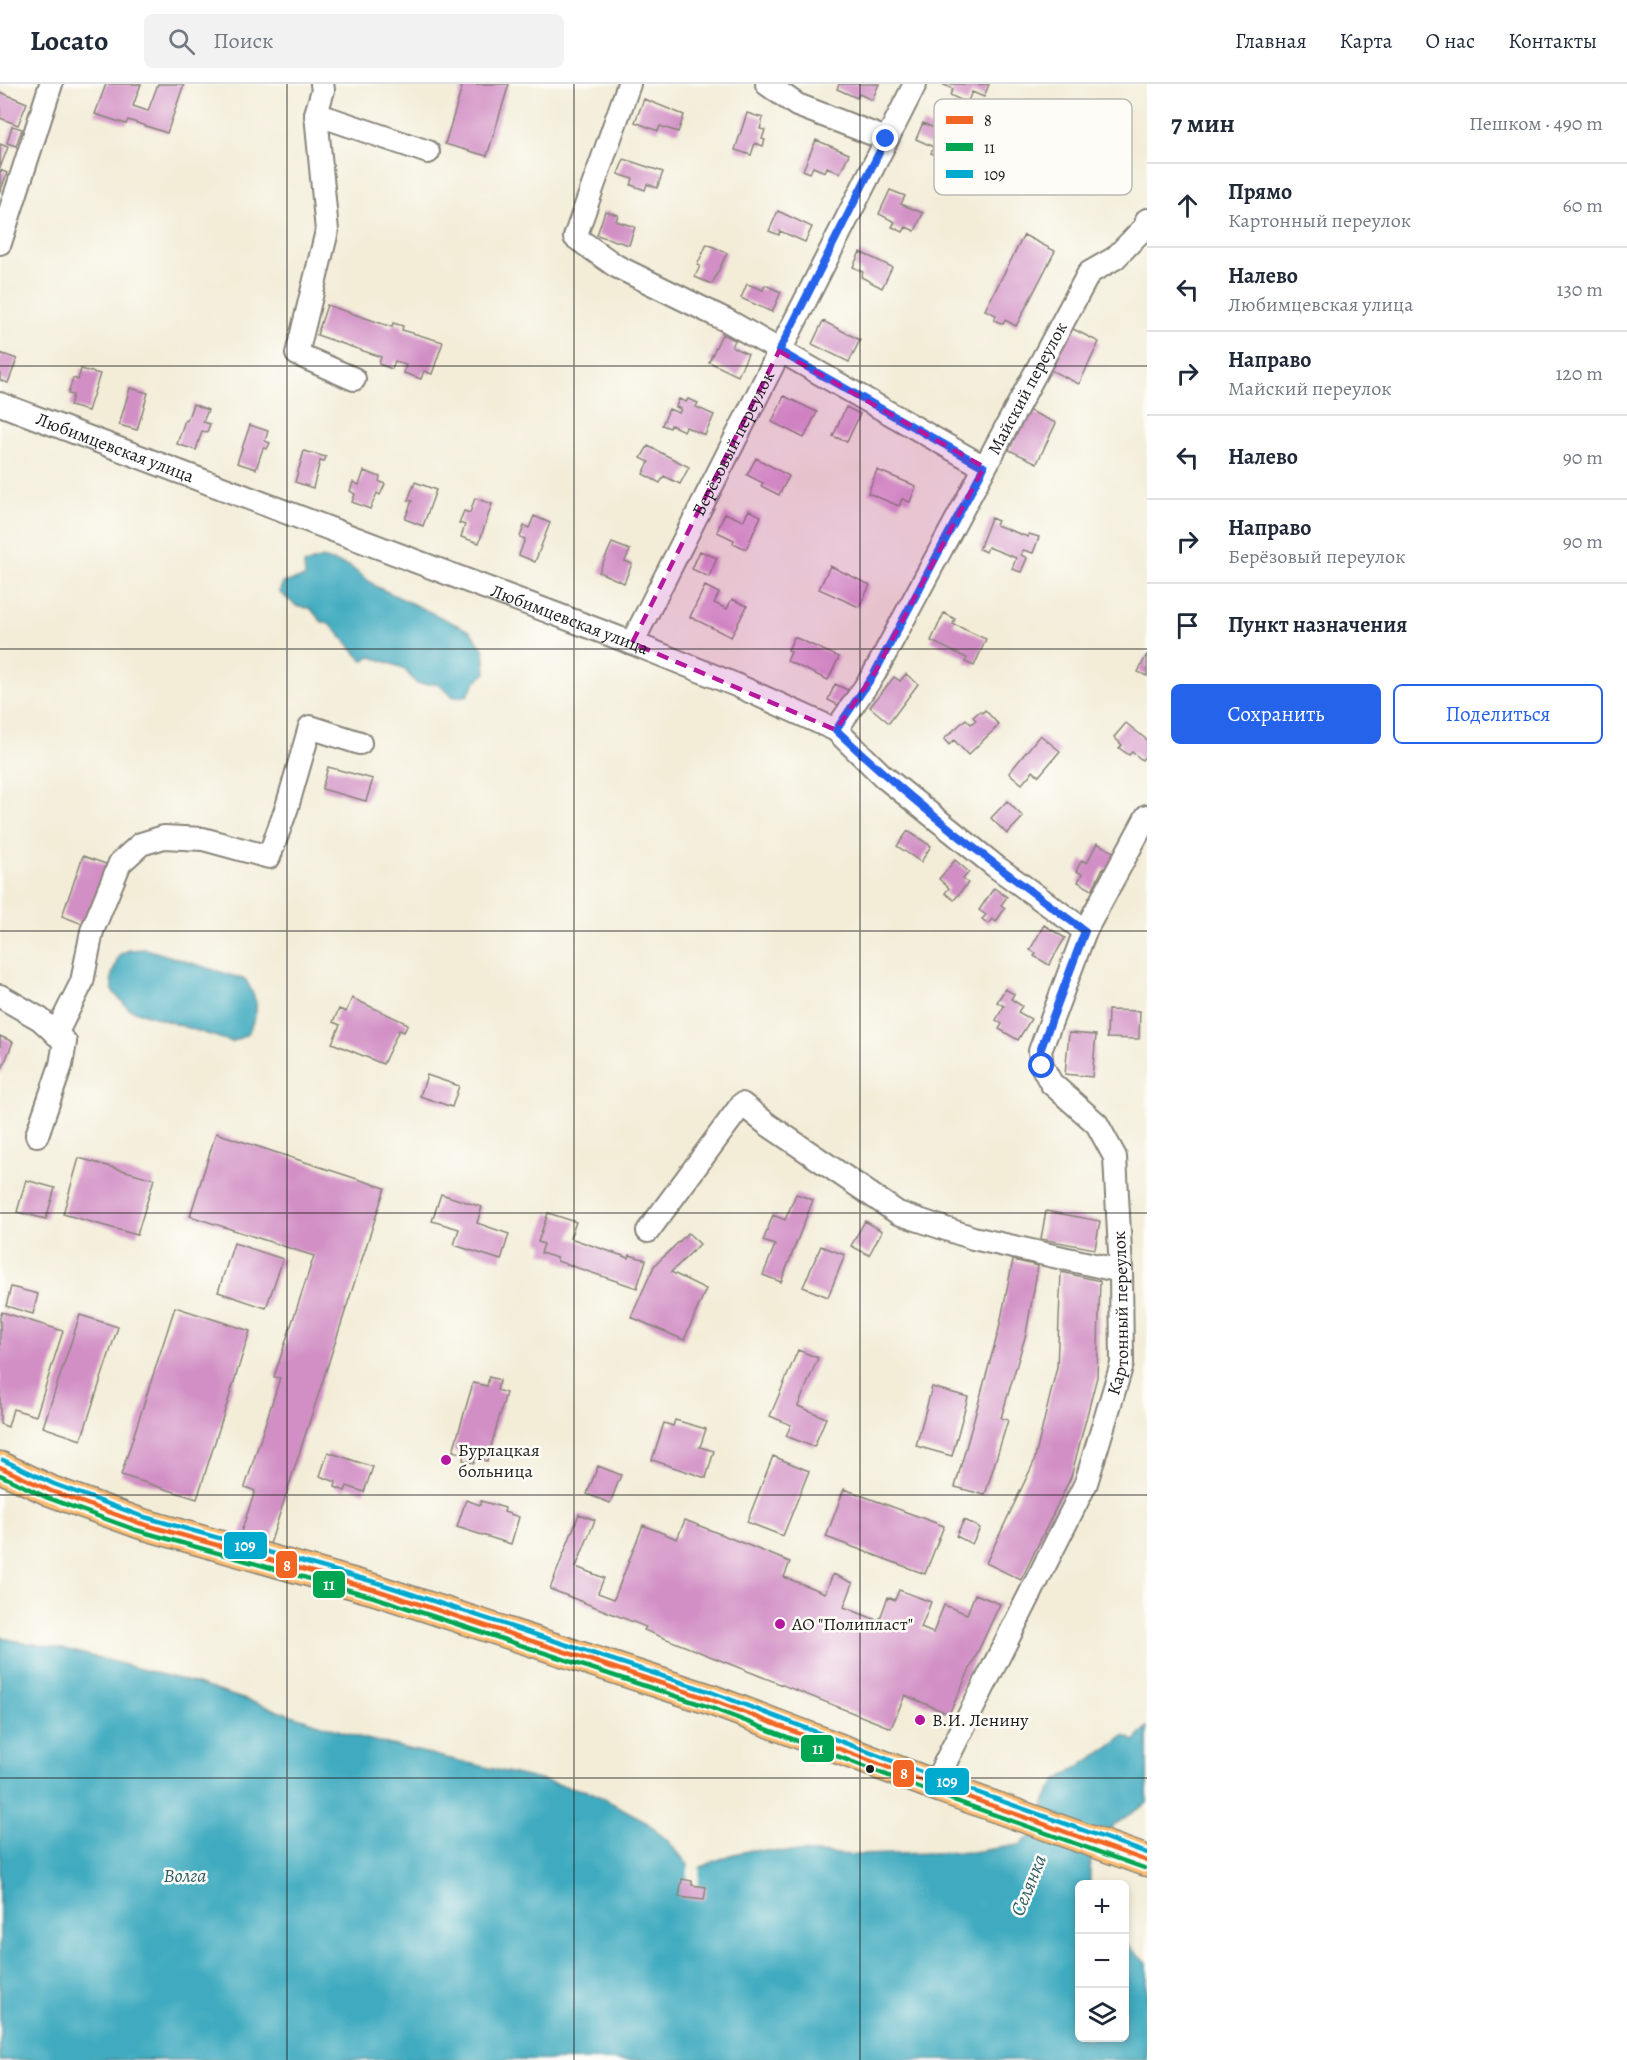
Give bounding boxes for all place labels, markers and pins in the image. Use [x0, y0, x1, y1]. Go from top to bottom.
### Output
place label: Бурлацкая больница [458, 1438, 540, 1483]
marker: Бурлацкая больница [439, 1453, 453, 1467]
place label: АО "Полипласт" [791, 1612, 913, 1636]
marker: АО "Полипласт" [773, 1617, 787, 1631]
place label: В.И. Ленину [932, 1708, 1029, 1732]
marker: В.И. Ленину [913, 1713, 927, 1727]
unlabelled marker [864, 1763, 876, 1775]

